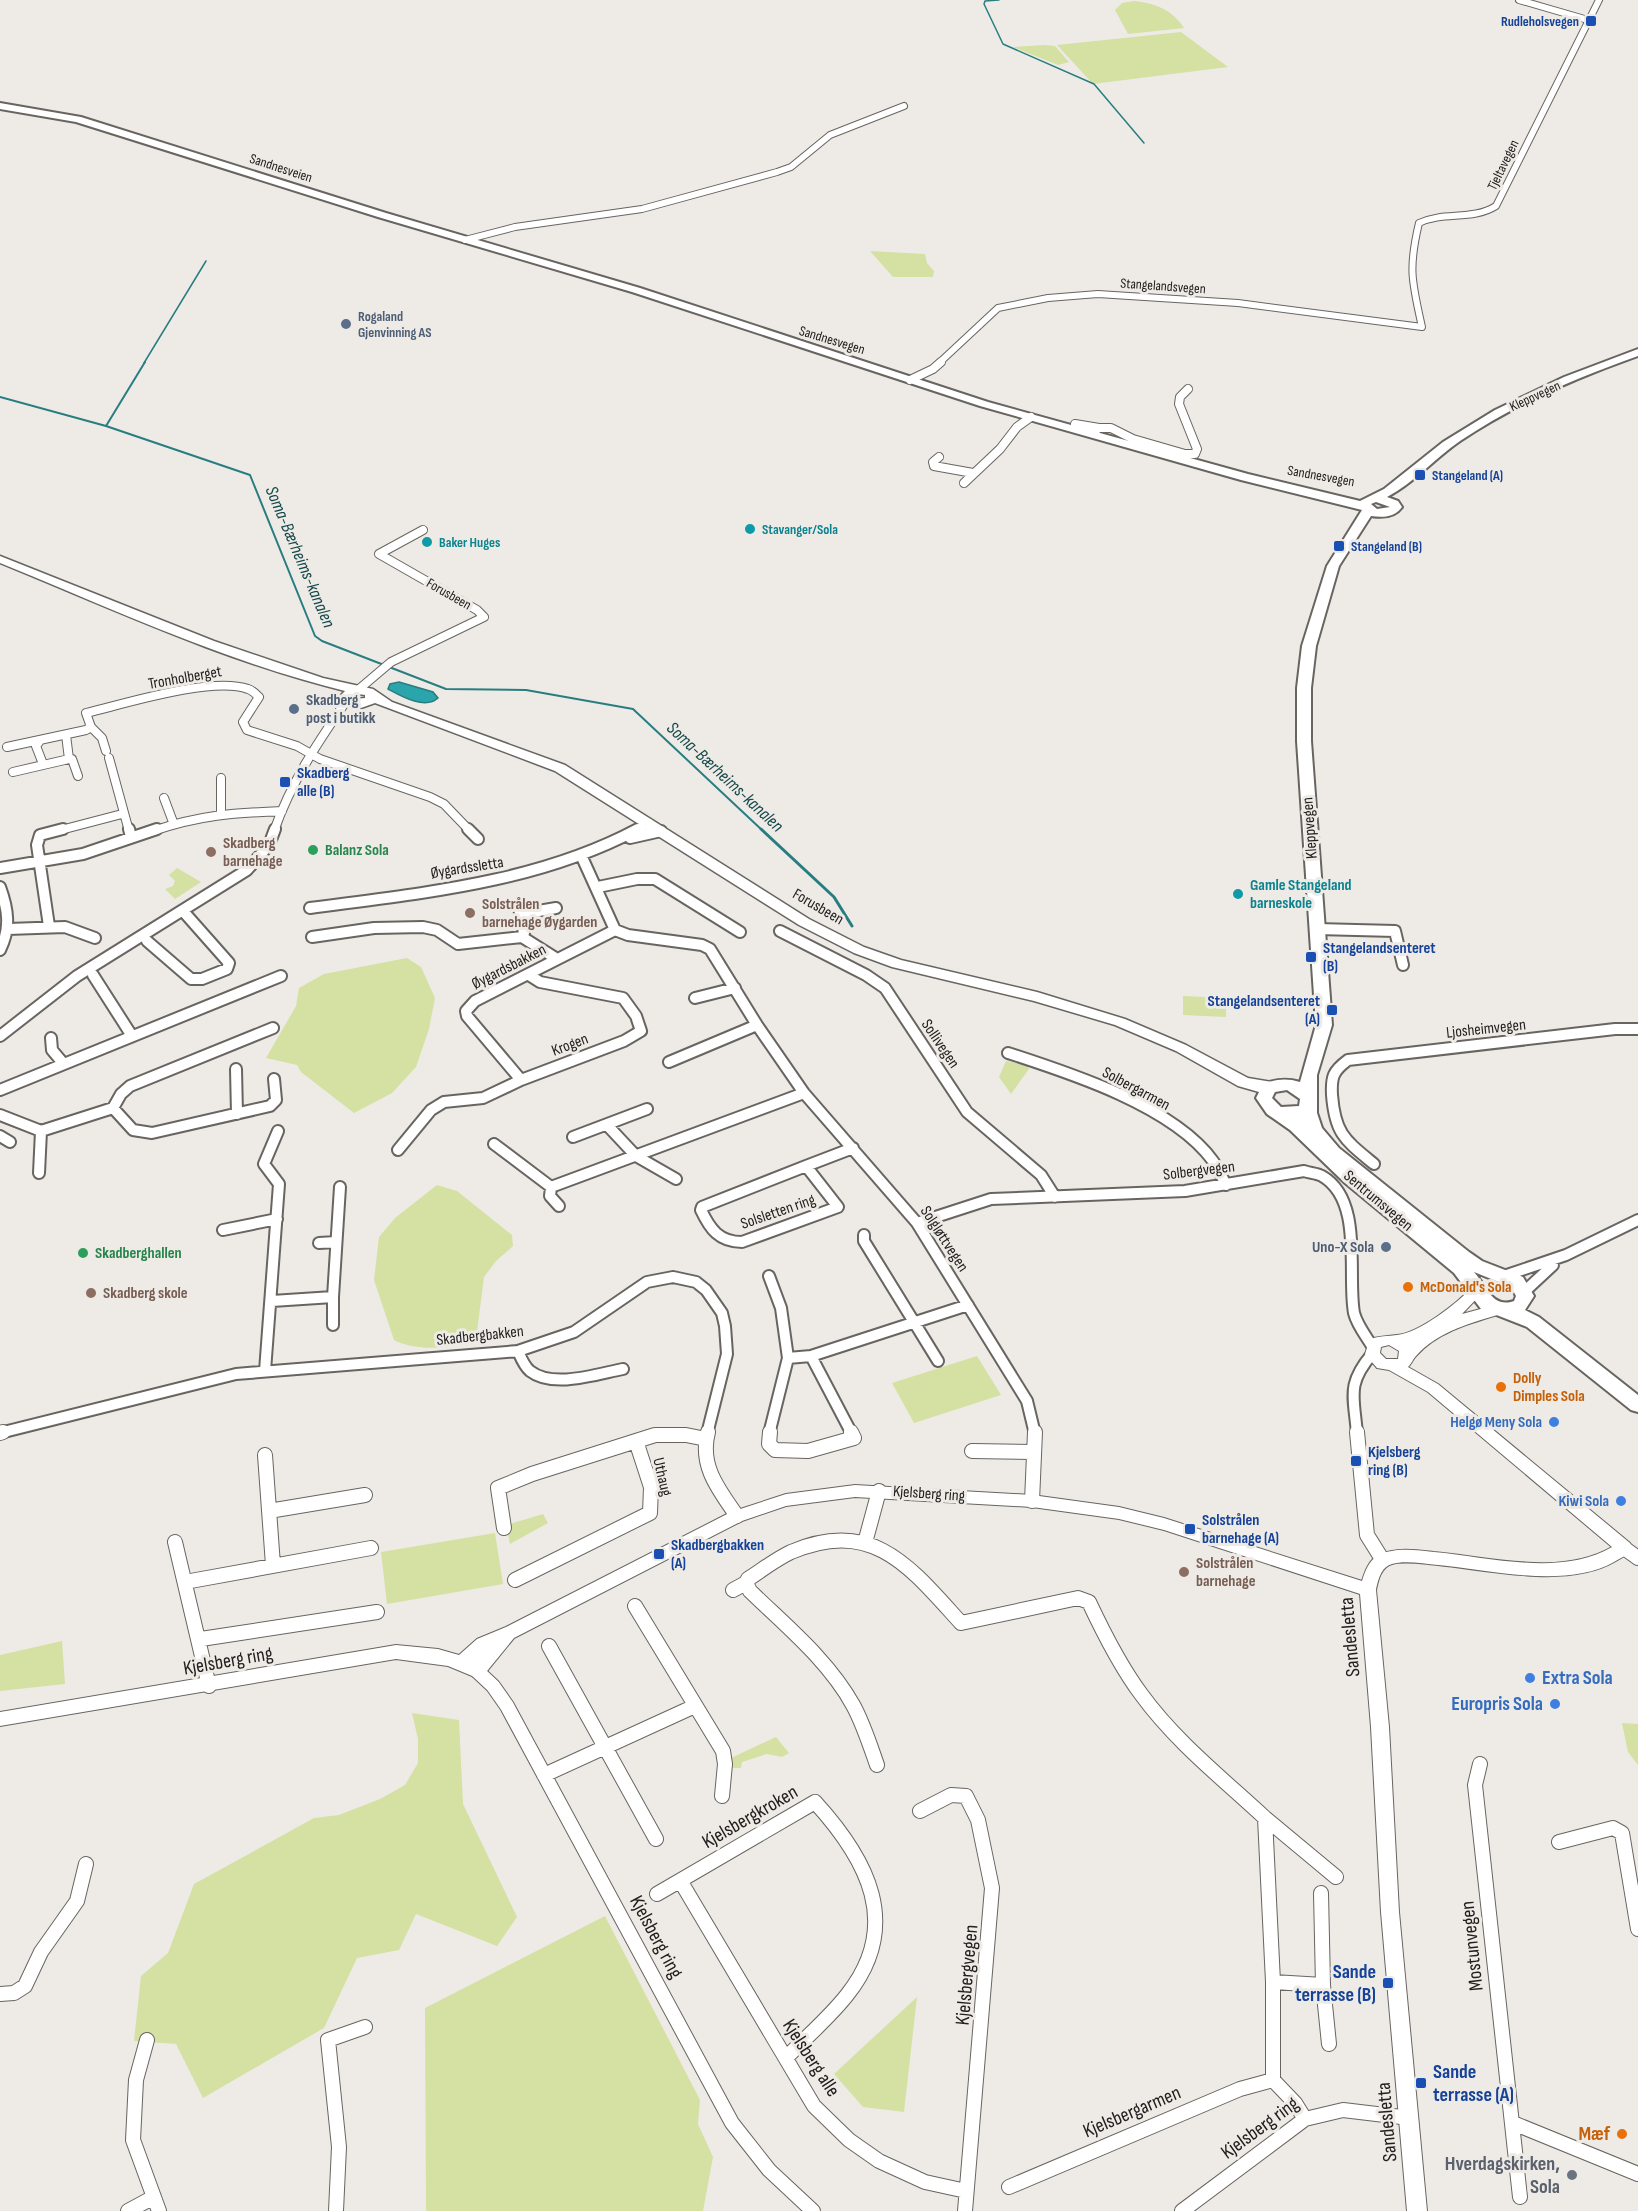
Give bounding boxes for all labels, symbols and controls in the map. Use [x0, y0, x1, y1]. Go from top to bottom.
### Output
place label: Rudleholsvegen [1501, 13, 1579, 30]
marker: Rudleholsvegen [1584, 14, 1598, 28]
street label: Tjeltavegen [1484, 137, 1522, 193]
street label: Sandnesveien [247, 150, 315, 186]
street label: Stangelandsvegen [1120, 275, 1206, 297]
place label: Rogaland Gjenvinning AS [358, 308, 432, 341]
marker: Rogaland Gjenvinning AS [339, 317, 353, 331]
street label: Sandnesvegen [797, 322, 867, 358]
street label: Kleppvegen [1507, 377, 1563, 415]
street label: Sandnesvegen [1286, 462, 1356, 490]
place label: Stangeland (A) [1432, 467, 1503, 484]
marker: Stangeland (A) [1413, 468, 1427, 482]
water label: Soma-Bærheims-kanalen [261, 483, 340, 631]
place label: Stavanger/Sola [762, 521, 838, 538]
marker: Stavanger/Sola [743, 522, 757, 536]
place label: Baker Huges [439, 534, 500, 551]
marker: Baker Huges [420, 535, 434, 549]
place label: Stangeland (B) [1351, 538, 1422, 555]
marker: Stangeland (B) [1332, 539, 1346, 553]
street label: Forusbeen [424, 574, 474, 614]
street label: Tronholberget [147, 662, 223, 694]
place label: Skadberg post i butikk [306, 691, 376, 728]
marker: Skadberg post i butikk [287, 702, 301, 716]
water label: Soma-Bærheims-kanalen [662, 718, 788, 837]
place label: Skadberg alle (B) [297, 764, 350, 801]
marker: Skadberg alle (B) [278, 775, 292, 789]
street label: Kleppvegen [1298, 796, 1322, 860]
place label: Skadberg barnehage [223, 834, 283, 871]
place label: Balanz Sola [325, 841, 389, 860]
marker: Balanz Sola [306, 843, 320, 857]
marker: Skadberg barnehage [204, 845, 218, 859]
street label: Øygardssletta [429, 853, 505, 883]
place label: Gamle Stangeland barneskole [1250, 876, 1352, 913]
street label: Forusbeen [789, 885, 847, 929]
marker: Gamle Stangeland barneskole [1231, 887, 1245, 901]
place label: Solstrålen barnehage Øygarden [482, 895, 597, 932]
marker: Solstrålen barnehage Øygarden [463, 906, 477, 920]
place label: Stangelandsenteret (B) [1323, 939, 1436, 976]
street label: Øygardsbakken [469, 940, 549, 994]
marker: Stangelandsenteret (B) [1304, 950, 1318, 964]
place label: Stangelandsenteret (A) [1207, 992, 1320, 1029]
marker: Stangelandsenteret (A) [1325, 1003, 1339, 1017]
street label: Ljosheimvegen [1445, 1015, 1527, 1043]
street label: Sollivegen [917, 1016, 963, 1072]
street label: Krogen [549, 1029, 591, 1061]
street label: Solbergarmen [1099, 1063, 1173, 1115]
street label: Solbergvegen [1162, 1157, 1236, 1185]
street label: Sentrumsvegen [1340, 1167, 1416, 1235]
street label: Solsletten ring [738, 1190, 818, 1234]
street label: Solgløttvegen [916, 1203, 972, 1275]
place label: Uno-X Sola [1312, 1238, 1374, 1257]
marker: Uno-X Sola [1379, 1240, 1393, 1254]
place label: Skadberghallen [95, 1244, 182, 1263]
marker: Skadberghallen [76, 1246, 90, 1260]
place label: McDonald's Sola [1420, 1278, 1512, 1297]
marker: McDonald's Sola [1401, 1280, 1415, 1294]
place label: Skadberg skole [103, 1284, 188, 1303]
marker: Skadberg skole [84, 1286, 98, 1300]
street label: Skadbergbakken [436, 1322, 524, 1350]
place label: Dolly Dimples Sola [1513, 1369, 1585, 1406]
marker: Dolly Dimples Sola [1494, 1380, 1508, 1394]
place label: Helgø Meny Sola [1450, 1413, 1542, 1432]
marker: Helgø Meny Sola [1547, 1415, 1561, 1429]
place label: Kjelsberg ring (B) [1368, 1443, 1421, 1480]
marker: Kjelsberg ring (B) [1349, 1454, 1363, 1468]
street label: Uthaug [648, 1456, 676, 1498]
street label: Kjelsberg ring [892, 1482, 966, 1506]
place label: Kiwi Sola [1558, 1492, 1609, 1511]
marker: Kiwi Sola [1614, 1494, 1628, 1508]
place label: Solstrålen barnehage (A) [1202, 1511, 1279, 1548]
marker: Solstrålen barnehage (A) [1183, 1522, 1197, 1536]
place label: Skadbergbakken (A) [671, 1536, 764, 1573]
marker: Skadbergbakken (A) [652, 1547, 666, 1561]
place label: Solstrålen barnehage [1196, 1554, 1256, 1591]
marker: Solstrålen barnehage [1177, 1565, 1191, 1579]
street label: Sandesletta [1335, 1596, 1365, 1678]
street label: Kjelsberg ring [181, 1641, 275, 1681]
place label: Extra Sola [1542, 1666, 1613, 1690]
marker: Extra Sola [1523, 1671, 1537, 1685]
place label: Europris Sola [1451, 1692, 1543, 1716]
marker: Europris Sola [1548, 1697, 1562, 1711]
street label: Kjelsbergkroken [698, 1780, 802, 1854]
street label: Kjelsberg ring [624, 1891, 688, 1983]
street label: Mostunvegen [1455, 1900, 1489, 1992]
street label: Kjelsbergvegen [951, 1924, 983, 2026]
place label: Sande terrasse (B) [1295, 1960, 1376, 2007]
marker: Sande terrasse (B) [1381, 1976, 1395, 1990]
street label: Kjelsberg alle [777, 2015, 845, 2101]
place label: Sande terrasse (A) [1433, 2060, 1514, 2107]
marker: Sande terrasse (A) [1414, 2076, 1428, 2090]
street label: Kjelsbergarmen [1080, 2081, 1184, 2143]
street label: Sandesletta [1372, 2081, 1402, 2163]
street label: Kjelsberg ring [1216, 2092, 1304, 2164]
place label: Mæf [1578, 2122, 1611, 2146]
marker: Mæf [1615, 2127, 1629, 2141]
place label: Hverdagskirken, Sola [1445, 2152, 1560, 2199]
marker: Hverdagskirken, Sola [1565, 2168, 1579, 2182]

